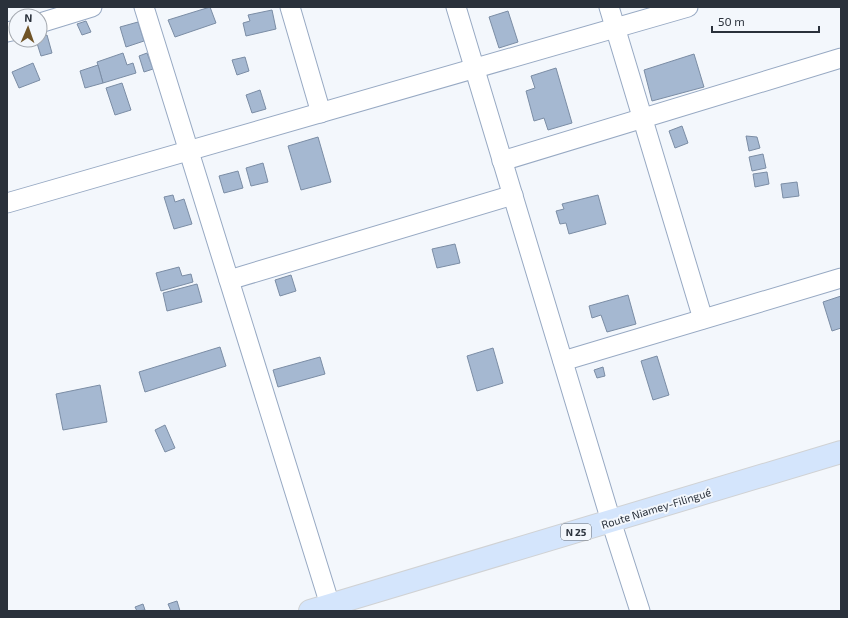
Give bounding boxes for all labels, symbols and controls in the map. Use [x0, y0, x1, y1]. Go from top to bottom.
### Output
north arrow [8, 8, 48, 48]
scale bar [712, 8, 819, 34]
text: N [24, 11, 33, 24]
text: 50 m [718, 14, 745, 28]
street label: Route Niamey-Filingué [600, 485, 712, 531]
road number: N 25 [561, 524, 591, 540]

